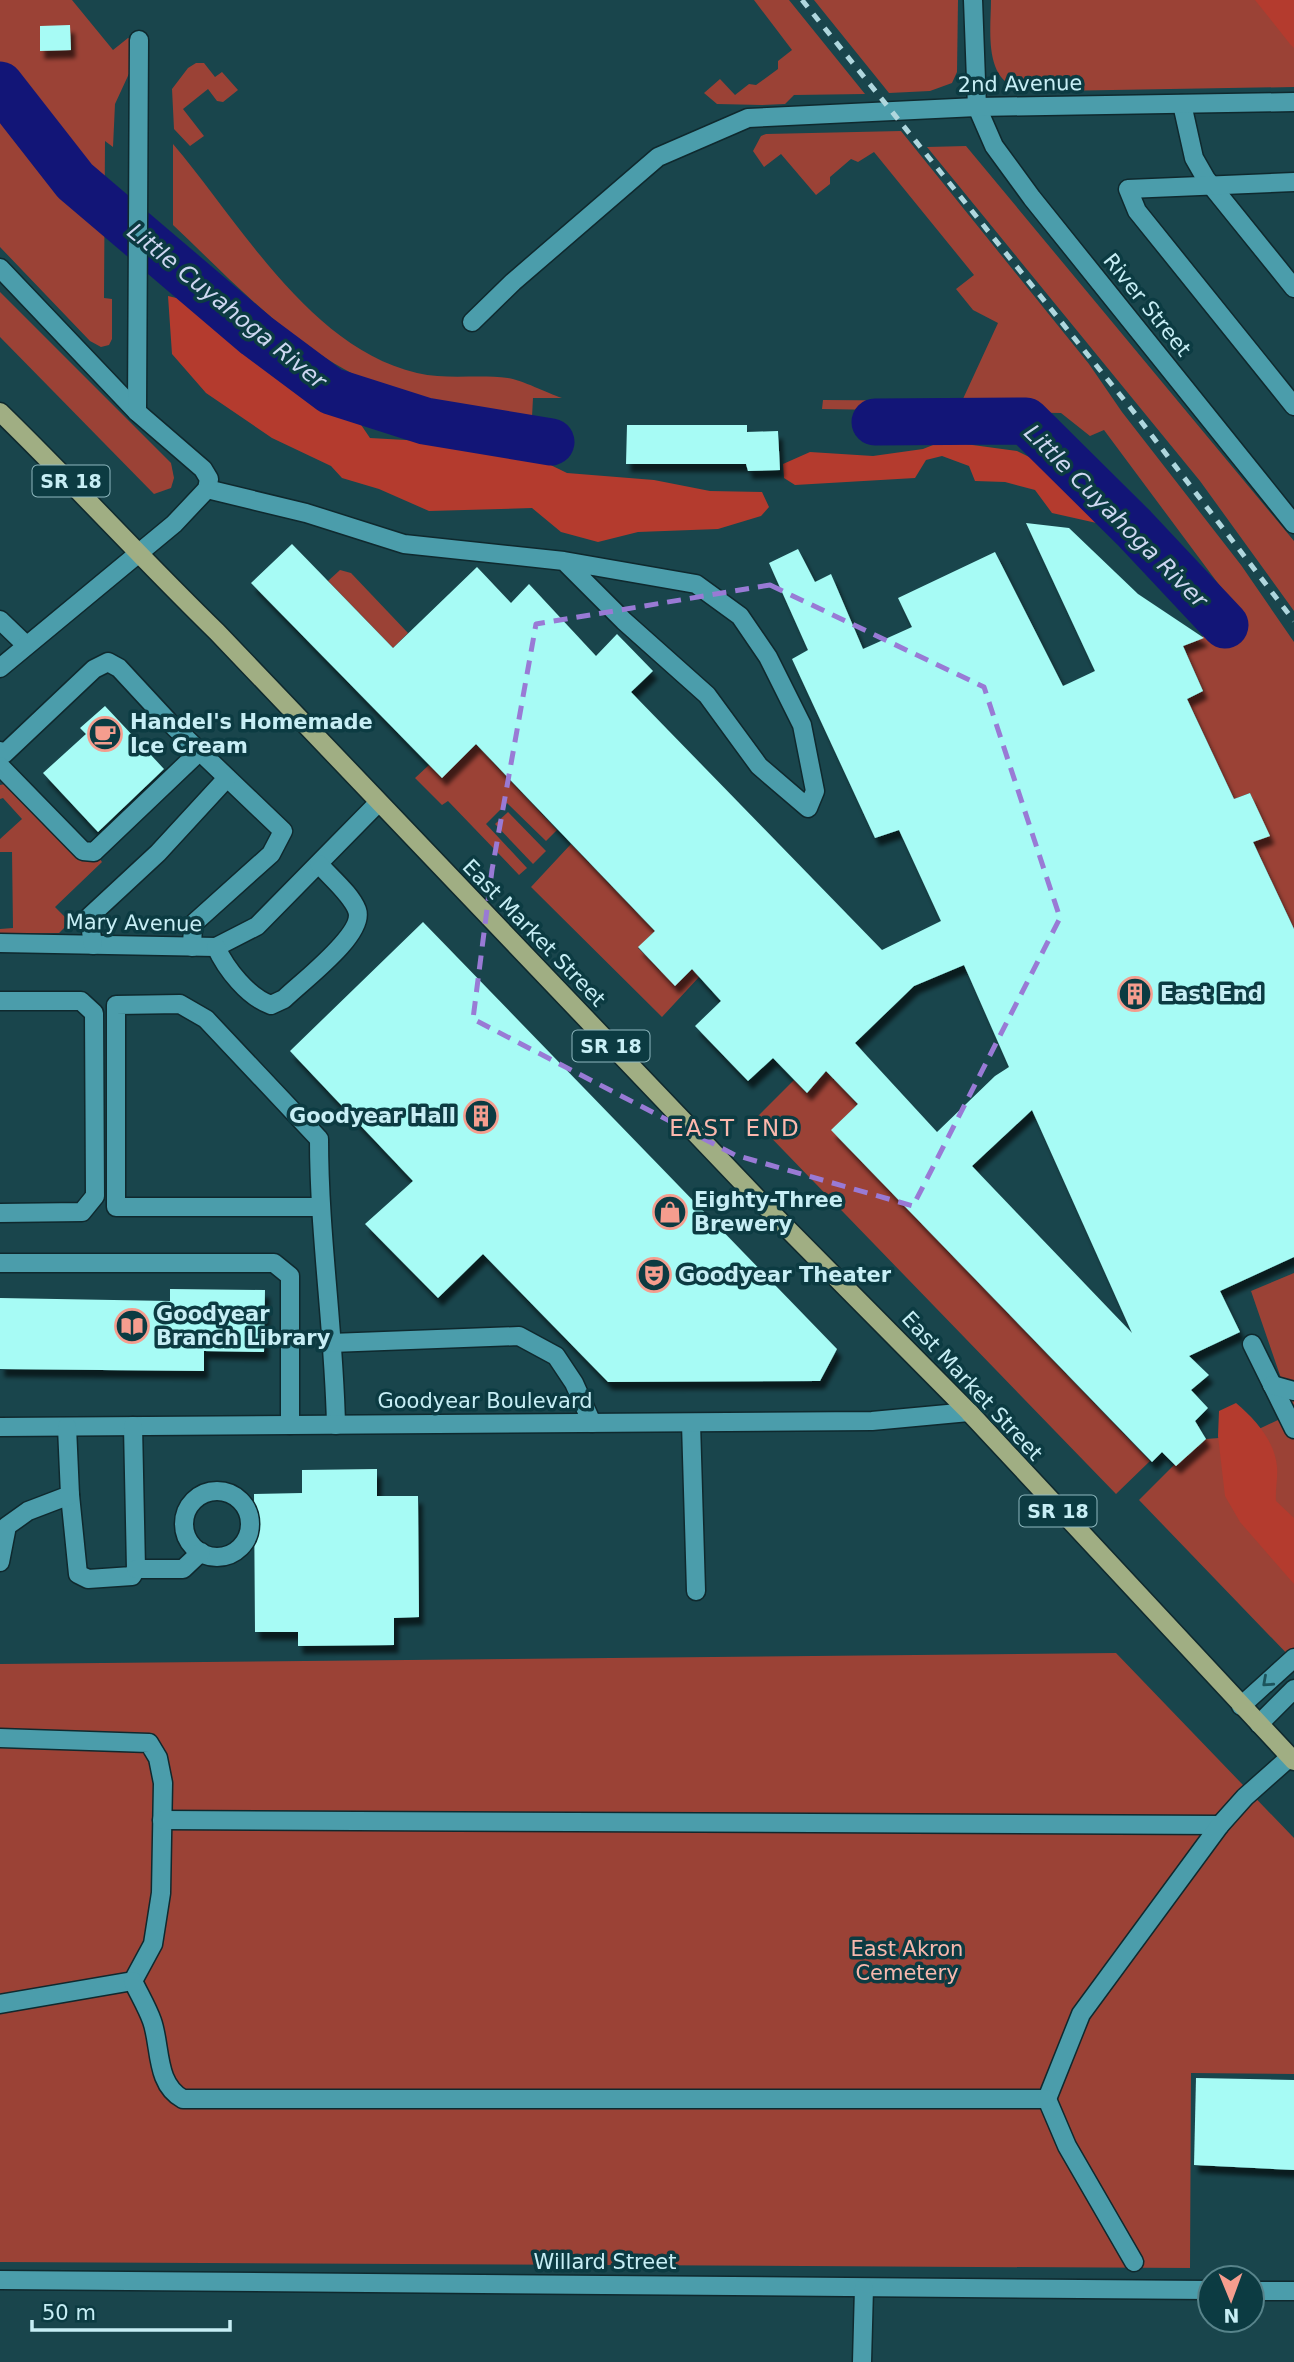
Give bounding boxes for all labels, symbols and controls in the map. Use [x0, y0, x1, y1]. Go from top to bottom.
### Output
street label: 2nd Avenue [957, 71, 1083, 97]
water label: Little Cuyahoga River [123, 218, 333, 395]
street label: River Street [1098, 249, 1196, 361]
water label: Little Cuyahoga River [1019, 419, 1214, 614]
road number: SR 18 [32, 466, 110, 496]
place label: Handel's Homemade Ice Cream [130, 710, 373, 758]
cafe icon: Handel's Homemade Ice Cream [86, 715, 124, 753]
street label: East Market Street [458, 855, 610, 1011]
street label: Mary Avenue [65, 910, 203, 936]
building icon: East End [1116, 975, 1154, 1013]
place label: East End [1160, 982, 1263, 1006]
road number: SR 18 [572, 1030, 650, 1062]
building icon: Goodyear Hall [462, 1097, 500, 1135]
place label: Goodyear Hall [289, 1104, 456, 1128]
district label: EAST END [669, 1115, 801, 1141]
place label: Eighty-Three Brewery [694, 1188, 843, 1236]
shop icon: Eighty-Three Brewery [651, 1193, 689, 1231]
theatre icon: Goodyear Theater [635, 1256, 673, 1294]
place label: Goodyear Theater [678, 1263, 892, 1287]
place label: Goodyear Branch Library [156, 1302, 331, 1350]
library icon: Goodyear Branch Library [113, 1307, 151, 1345]
street label: East Market Street [897, 1307, 1047, 1465]
street label: Goodyear Boulevard [377, 1389, 593, 1413]
road number: SR 18 [1020, 1496, 1096, 1526]
one-way arrow [1262, 1673, 1275, 1686]
park label: East Akron Cemetery [851, 1937, 963, 1985]
street label: Willard Street [534, 2250, 676, 2274]
north arrow [1196, 2264, 1266, 2334]
scale bar [32, 2288, 229, 2332]
text: 50 m [42, 2301, 96, 2325]
text: N [1223, 2305, 1239, 2327]

